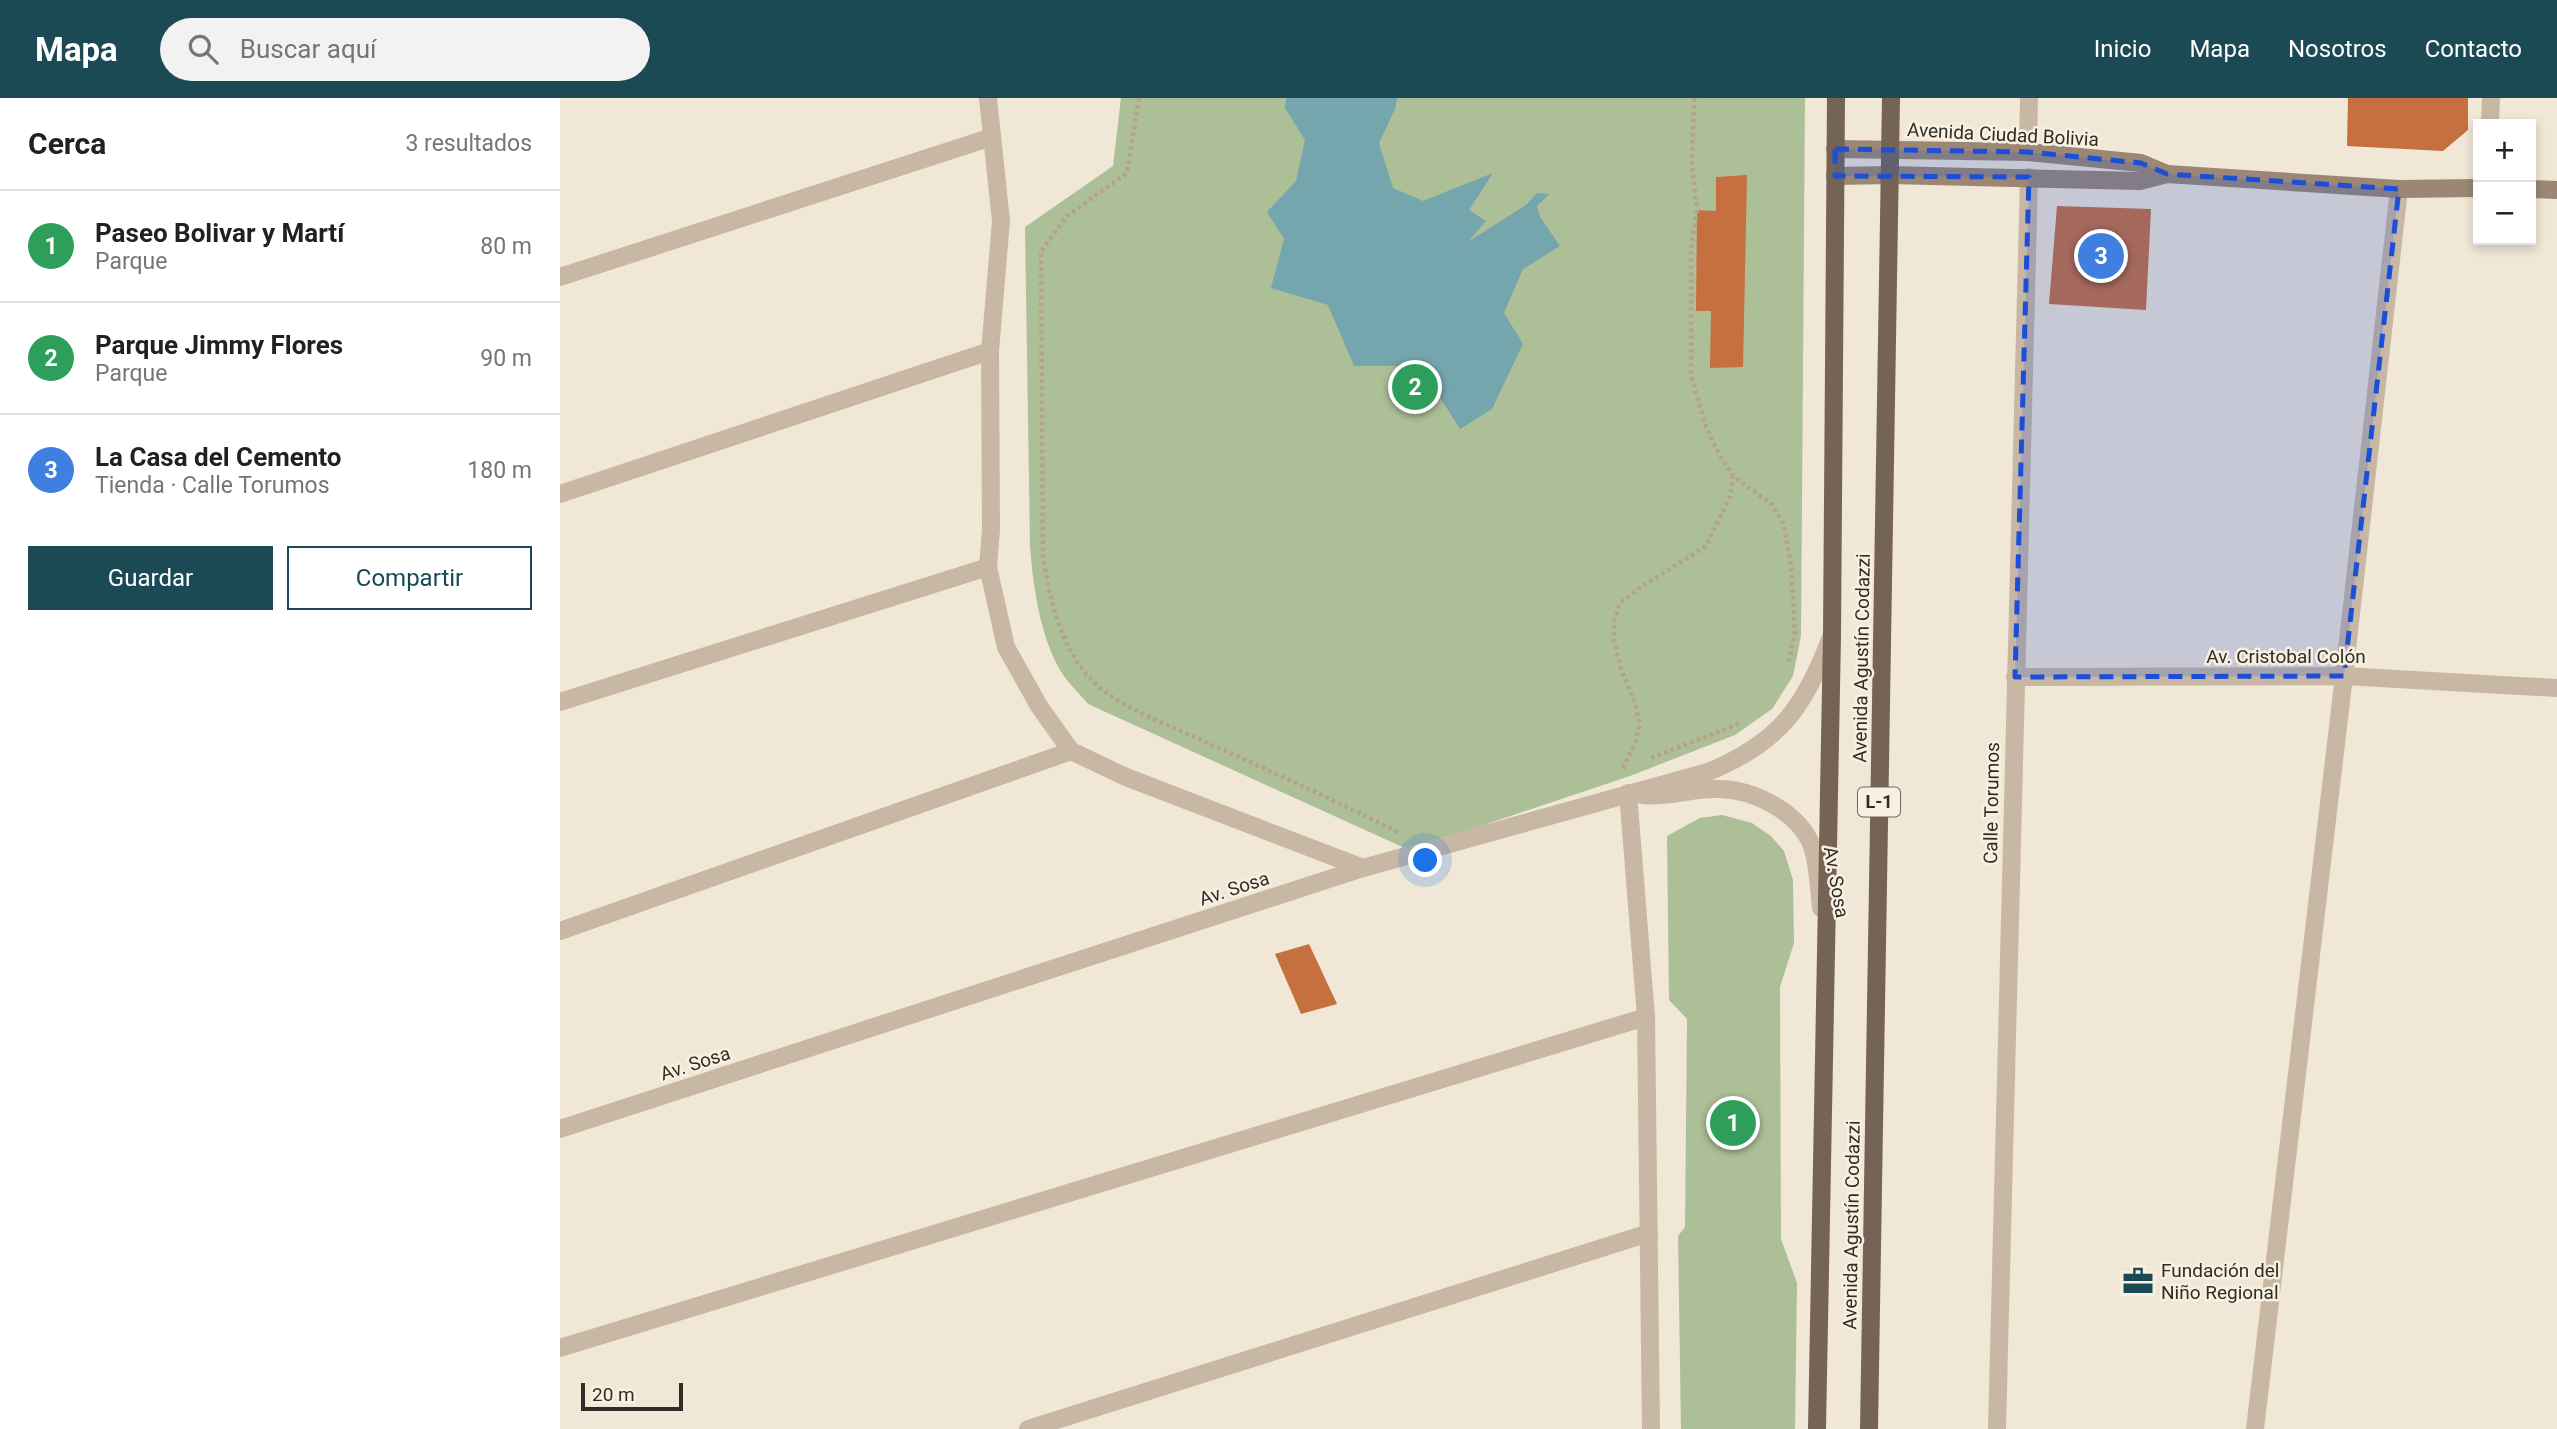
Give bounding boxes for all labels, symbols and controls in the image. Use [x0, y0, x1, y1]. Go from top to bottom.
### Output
search box [160, 18, 650, 81]
text: Mapa [35, 30, 118, 69]
icon: search [184, 30, 222, 68]
text: Buscar aquí [240, 34, 376, 64]
text: Inicio [2094, 35, 2151, 63]
text: Mapa [2189, 35, 2250, 63]
text: Nosotros [2288, 35, 2387, 63]
text: Contacto [2425, 35, 2522, 63]
street label: Avenida Ciudad Bolivia [1907, 118, 2099, 151]
map controls [2473, 119, 2536, 245]
button: + [2473, 119, 2536, 182]
text: Cerca [28, 126, 106, 161]
text: 3 resultados [405, 130, 532, 157]
button: − [2473, 182, 2536, 245]
text: Paseo Bolivar y Martí [95, 218, 344, 248]
pin: 3 [2078, 230, 2124, 282]
text: 1 [44, 233, 58, 260]
text: 80 m [480, 233, 532, 260]
text: Parque [95, 248, 167, 275]
text: Parque Jimmy Flores [95, 330, 343, 360]
text: 2 [44, 345, 58, 372]
text: 90 m [480, 345, 532, 372]
text: Parque [95, 360, 167, 387]
pin: 2 [1392, 361, 1438, 413]
text: La Casa del Cemento [95, 442, 341, 472]
text: 3 [44, 457, 58, 484]
text: 180 m [467, 457, 532, 484]
text: Tienda · Calle Torumos [95, 472, 330, 499]
button: Guardar [28, 546, 273, 610]
button: Compartir [287, 546, 532, 610]
street label: Avenida Agustín Codazzi [1848, 553, 1875, 763]
street label: Av. Cristobal Colón [2206, 645, 2366, 668]
street label: Calle Torumos [1979, 742, 2004, 864]
road number: L-1 [1858, 788, 1900, 816]
your location [1408, 843, 1442, 877]
street label: Av. Sosa [1819, 845, 1854, 920]
street label: Av. Sosa [1196, 866, 1272, 911]
street label: Av. Sosa [657, 1041, 733, 1086]
pin: 1 [1710, 1097, 1756, 1149]
street label: Avenida Agustín Codazzi [1838, 1120, 1865, 1330]
place label: Fundación del Niño Regional [2161, 1259, 2279, 1304]
office icon: Fundación del Niño Regional [2121, 1264, 2155, 1298]
scale bar [581, 1380, 682, 1412]
text: 20 m [592, 1383, 635, 1406]

